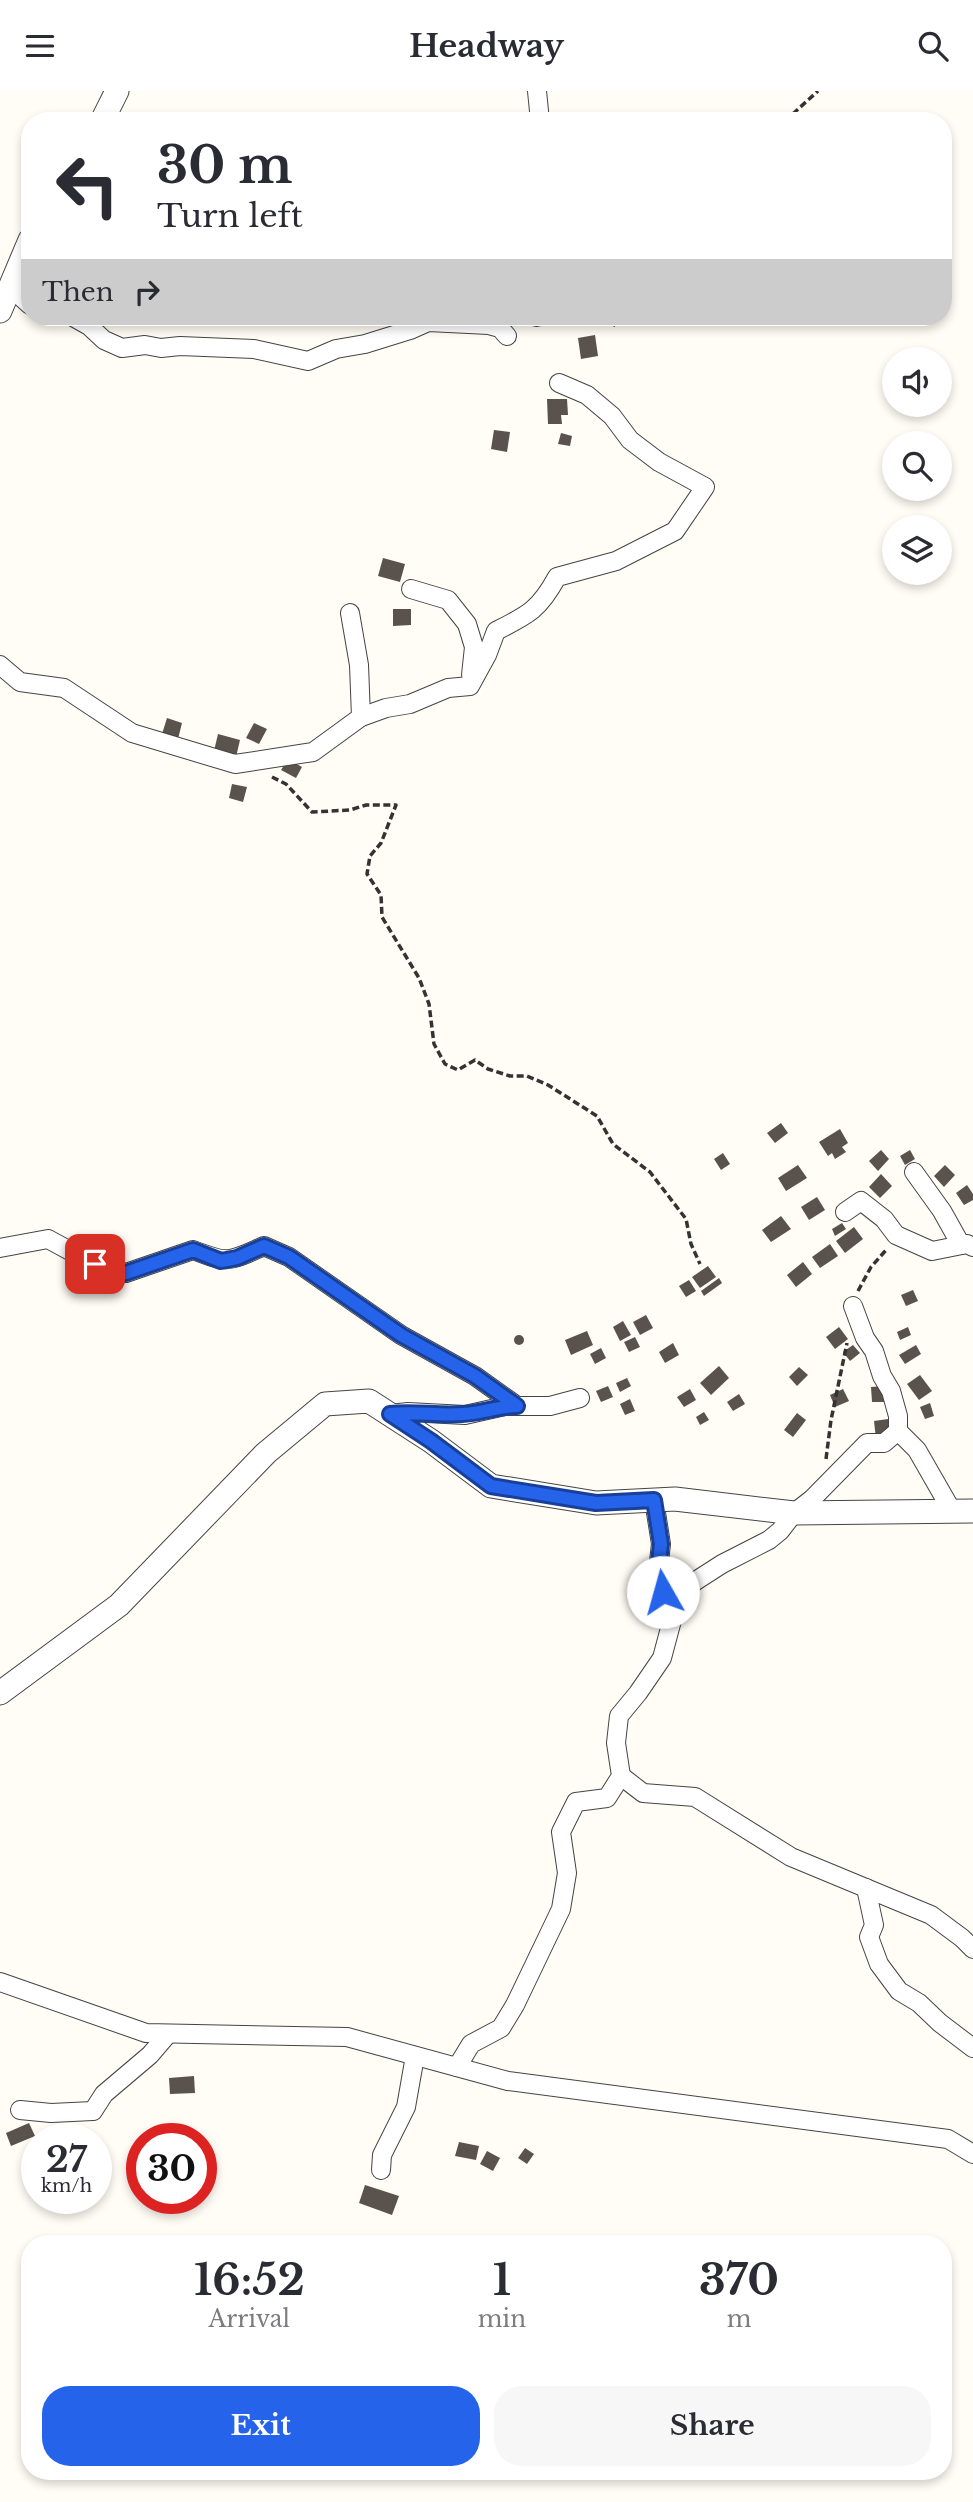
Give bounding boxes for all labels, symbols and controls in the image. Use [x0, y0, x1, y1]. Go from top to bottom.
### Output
text: Headway [409, 26, 564, 66]
icon: menu [21, 27, 59, 65]
icon: search [914, 27, 952, 65]
text: 30 m [157, 135, 292, 196]
icon: left [42, 140, 133, 231]
text: Turn left [157, 196, 303, 236]
icon: right [128, 273, 166, 311]
text: Then [42, 276, 114, 308]
map controls [882, 347, 952, 585]
button: sound [882, 347, 952, 417]
button: search [882, 431, 952, 501]
button: layers [882, 515, 952, 585]
pin [65, 1234, 125, 1294]
icon: arrive [76, 1245, 114, 1283]
position arrow [626, 1555, 700, 1629]
speed limit sign: 30 [126, 2123, 217, 2214]
text: 27 [46, 2138, 87, 2181]
text: km/h [41, 2175, 92, 2197]
text: 16:52 [194, 2254, 305, 2306]
text: 1 [493, 2254, 511, 2306]
text: 370 [699, 2254, 779, 2306]
text: Arrival [209, 2305, 290, 2333]
text: min [478, 2305, 526, 2333]
text: m [727, 2305, 751, 2333]
button: Exit [42, 2386, 480, 2466]
button: Share [494, 2386, 931, 2466]

